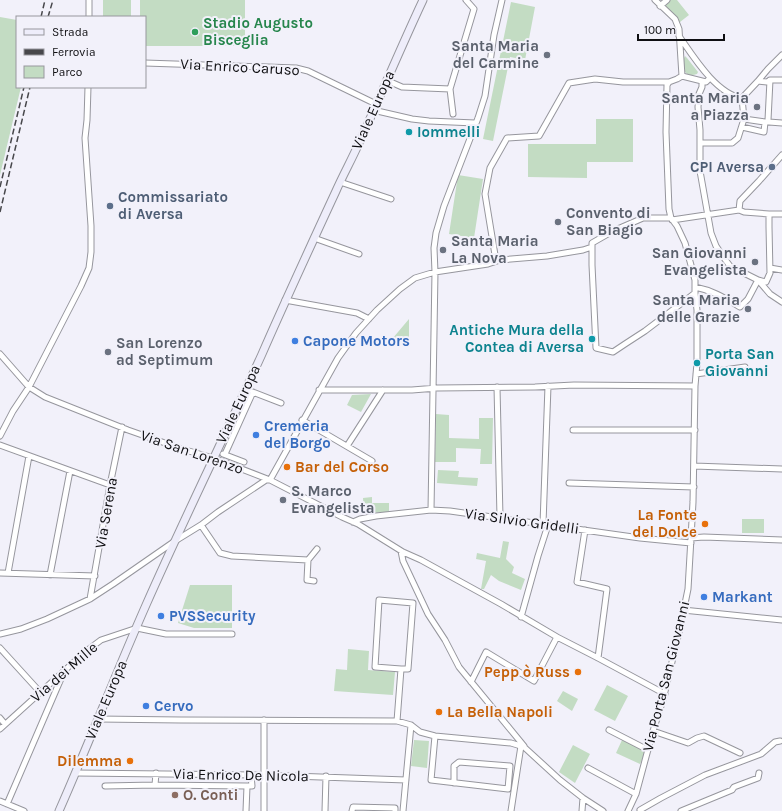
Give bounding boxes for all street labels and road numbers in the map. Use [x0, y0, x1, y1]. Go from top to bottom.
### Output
street label: Via Enrico Caruso [180, 55, 300, 79]
street label: Viale Europa [348, 68, 398, 152]
street label: Viale Europa [212, 362, 264, 446]
street label: Via San Lorenzo [138, 426, 246, 478]
street label: Via Serena [91, 476, 121, 550]
street label: Via Silvio Gridelli [464, 504, 580, 538]
street label: Via Porta San Giovanni [639, 599, 693, 753]
street label: Via dei Mille [27, 638, 101, 706]
street label: Viale Europa [81, 657, 131, 743]
street label: Via Enrico De Nicola [173, 765, 309, 785]

